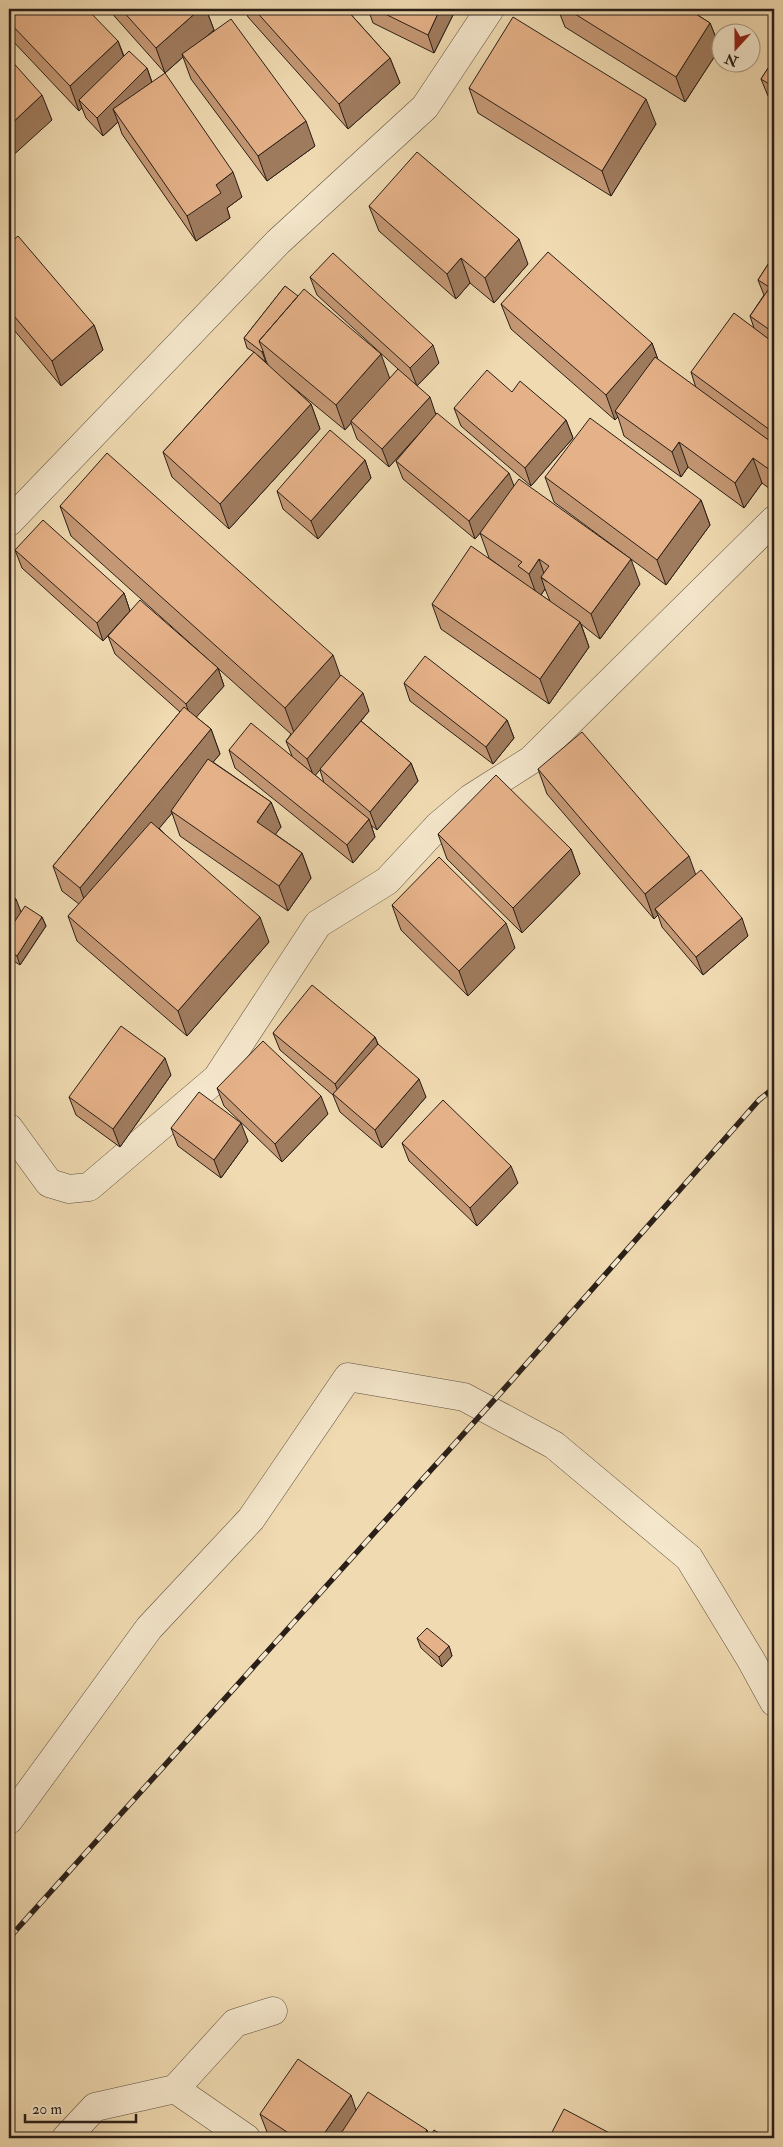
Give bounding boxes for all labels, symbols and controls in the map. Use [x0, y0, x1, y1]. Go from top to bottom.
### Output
north arrow [710, 22, 760, 72]
text: N [722, 49, 741, 70]
scale bar [25, 2092, 136, 2124]
text: 20 m [32, 2100, 62, 2119]

